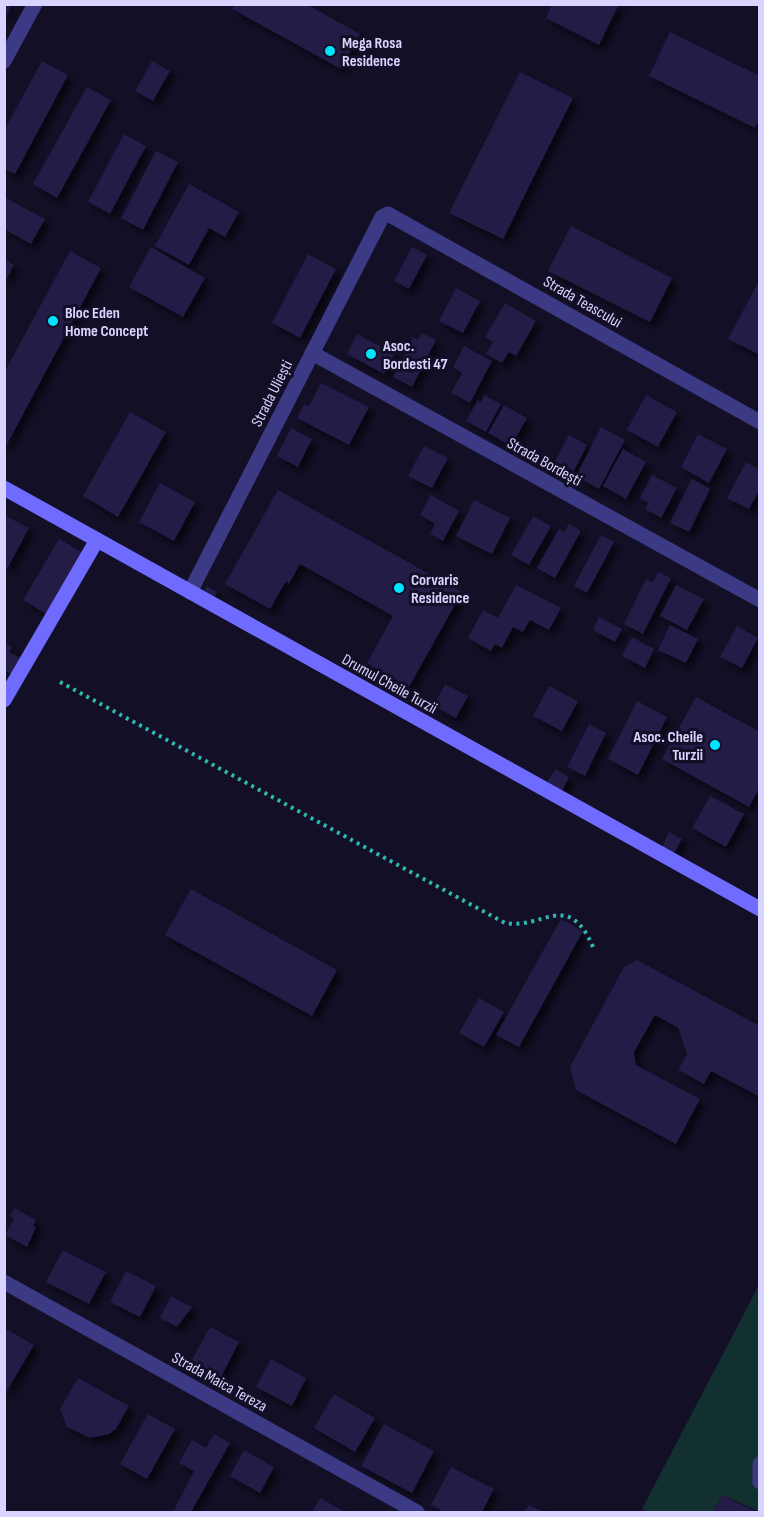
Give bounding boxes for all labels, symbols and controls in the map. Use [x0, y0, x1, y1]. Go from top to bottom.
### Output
place label: Mega Rosa Residence [342, 34, 402, 71]
marker: Mega Rosa Residence [323, 44, 337, 58]
street label: Strada Teascului [540, 272, 625, 332]
place label: Bloc Eden Home Concept [65, 304, 148, 341]
marker: Bloc Eden Home Concept [46, 314, 60, 328]
place label: Asoc. Bordesti 47 [382, 337, 448, 374]
marker: Asoc. Bordesti 47 [364, 347, 378, 361]
street label: Strada Uliești [248, 357, 297, 430]
street label: Strada Bordești [504, 434, 585, 491]
place label: Corvaris Residence [411, 571, 470, 608]
marker: Corvaris Residence [392, 581, 406, 595]
street label: Drumul Cheile Turzii [338, 650, 440, 718]
place label: Asoc. Cheile Turzii [633, 728, 703, 765]
marker: Asoc. Cheile Turzii [708, 738, 722, 752]
street label: Strada Maica Tereza [168, 1348, 270, 1416]

